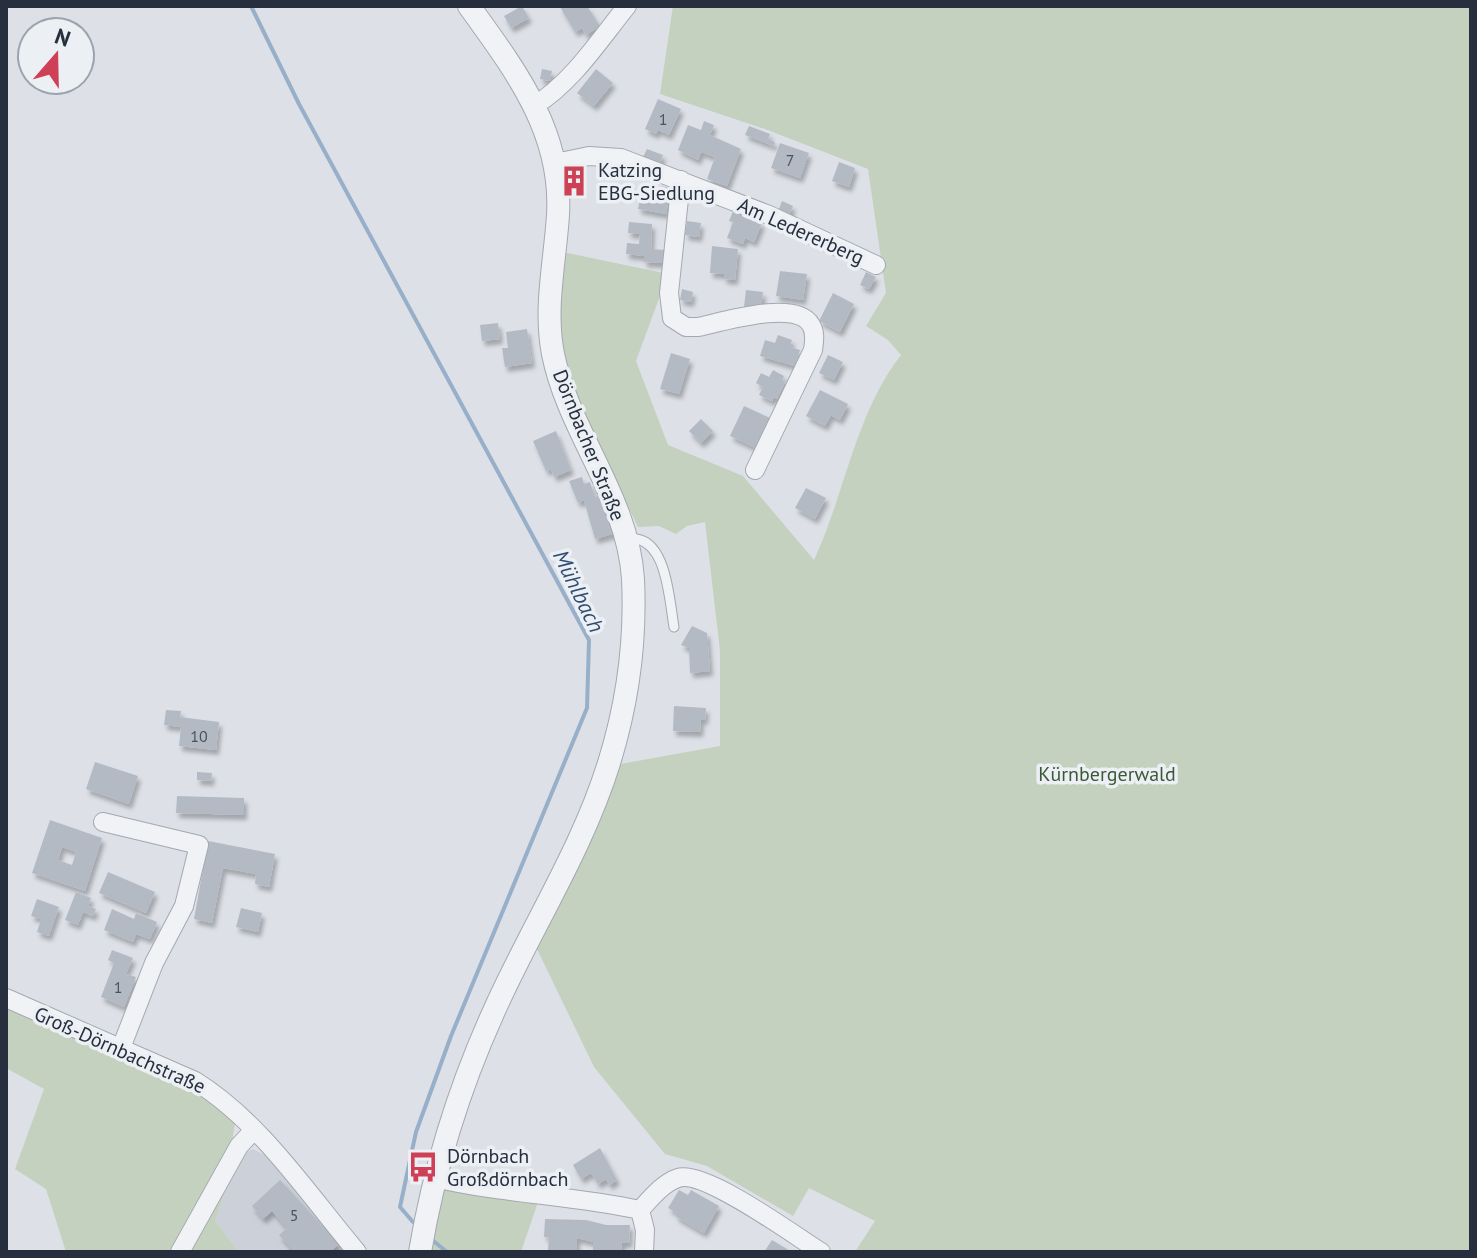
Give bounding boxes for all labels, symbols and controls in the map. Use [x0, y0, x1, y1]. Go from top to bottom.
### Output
north arrow [16, 16, 96, 96]
text: N [51, 22, 74, 53]
house number: 1 [659, 109, 667, 129]
house number: 7 [786, 150, 794, 170]
place label: Katzing EBG-Siedlung [598, 157, 715, 206]
building icon: Katzing EBG-Siedlung [557, 164, 591, 198]
street label: Am Ledererberg [734, 192, 868, 270]
street label: Dörnbacher Straße [547, 366, 631, 524]
water label: Mühlbach [547, 545, 611, 637]
house number: 10 [190, 726, 208, 746]
park label: Kürnbergerwald [1038, 761, 1176, 787]
house number: 1 [114, 977, 122, 997]
street label: Groß-Dörnbachstraße [30, 1001, 210, 1099]
place label: Dörnbach Großdörnbach [447, 1143, 569, 1192]
bus stop icon: Dörnbach Großdörnbach [406, 1150, 440, 1184]
house number: 5 [290, 1205, 298, 1225]

